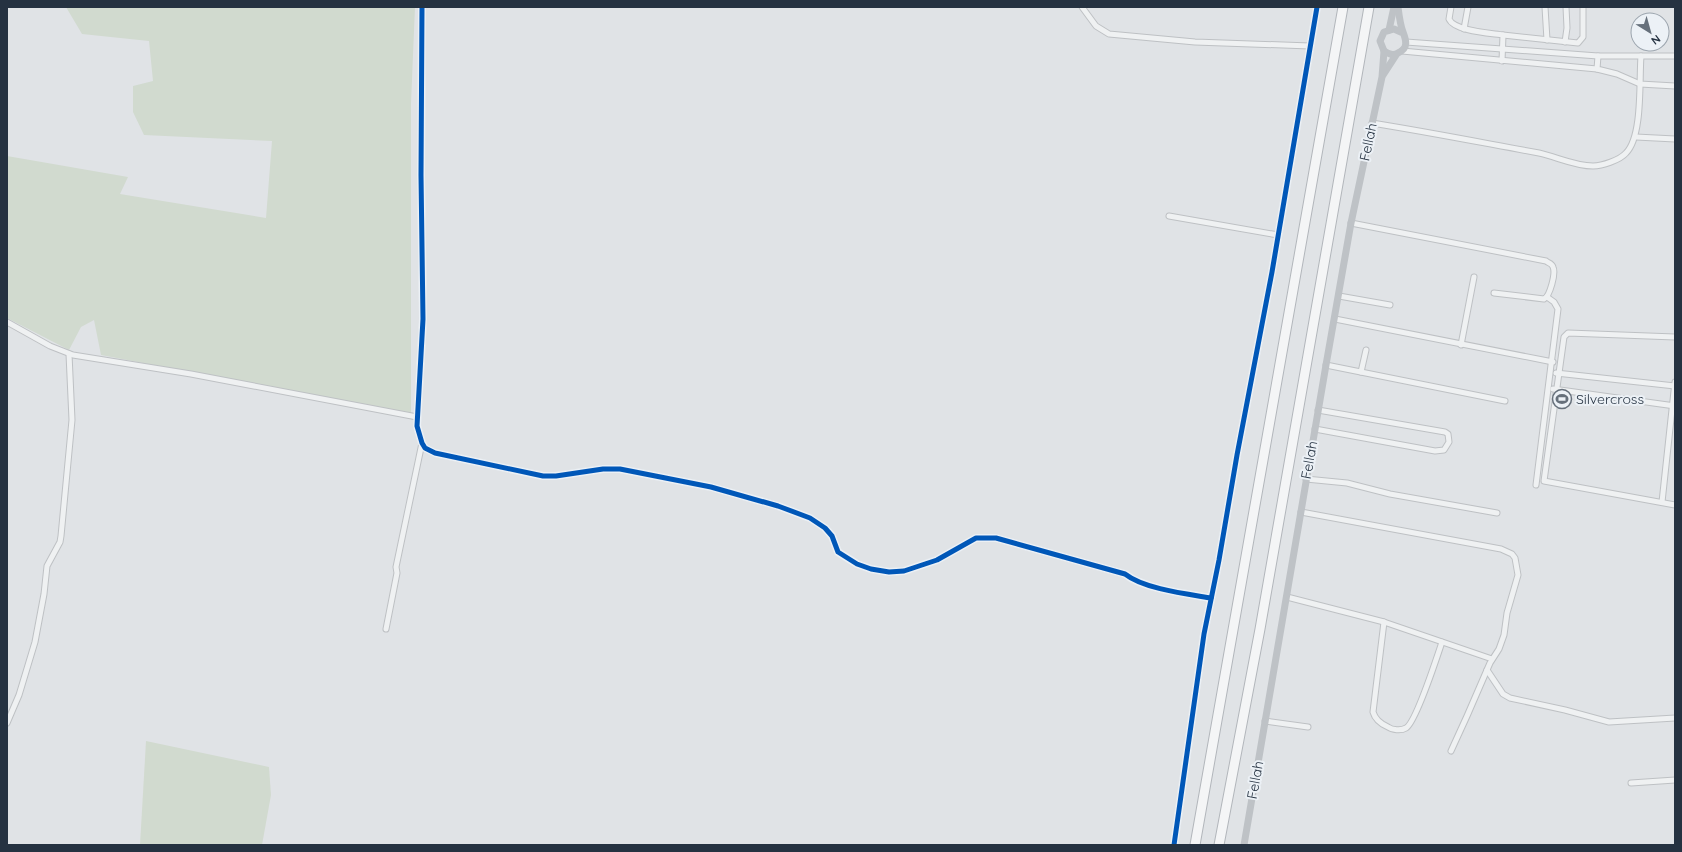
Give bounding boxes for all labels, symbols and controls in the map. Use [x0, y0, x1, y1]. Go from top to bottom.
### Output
north arrow [1630, 12, 1670, 52]
text: N [1649, 32, 1663, 48]
street label: Fellah [1355, 121, 1381, 163]
sports icon: Silvercross [1551, 388, 1573, 410]
place label: Silvercross [1576, 390, 1644, 408]
street label: Fellah [1297, 439, 1321, 481]
street label: Fellah [1243, 759, 1267, 801]

